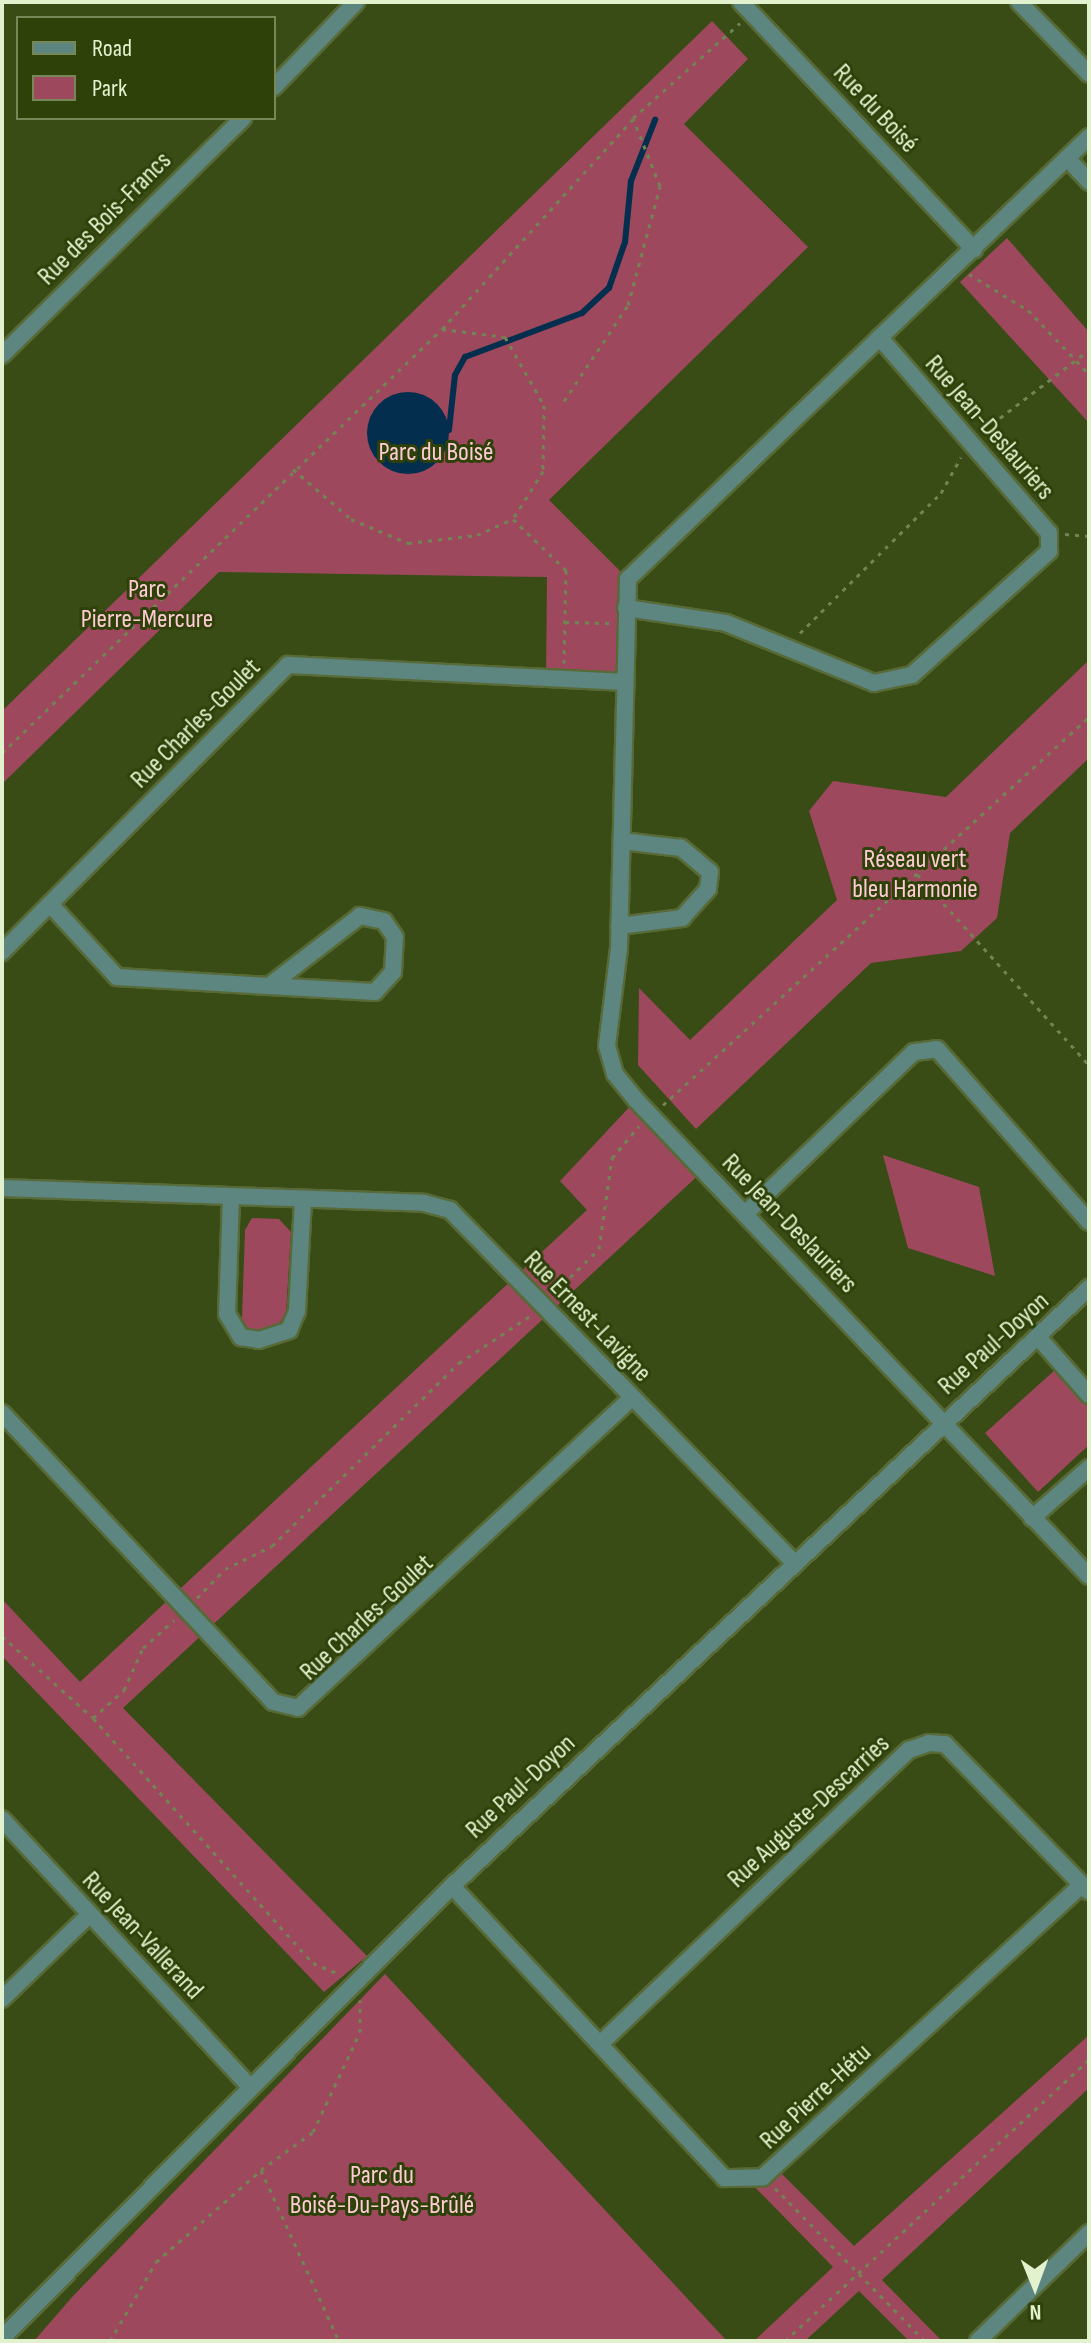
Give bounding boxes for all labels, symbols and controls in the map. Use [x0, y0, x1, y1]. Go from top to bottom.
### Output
legend [16, 16, 276, 120]
text: Road [92, 34, 132, 63]
street label: Rue du Boisé [826, 58, 924, 160]
text: Park [92, 74, 127, 103]
street label: Rue des Bois-Francs [32, 146, 178, 292]
street label: Rue Jean-Deslauriers [918, 349, 1060, 507]
park label: Parc du Boisé [378, 437, 494, 469]
park label: Parc Pierre-Mercure [81, 574, 213, 636]
street label: Rue Charles-Goulet [125, 653, 267, 795]
park label: Réseau vert bleu Harmonie [852, 844, 978, 906]
street label: Rue Jean-Deslauriers [715, 1148, 863, 1300]
street label: Rue Ernest-Lavigne [517, 1245, 657, 1389]
street label: Rue Paul-Doyon [932, 1286, 1056, 1402]
street label: Rue Charles-Goulet [294, 1548, 440, 1688]
street label: Rue Paul-Doyon [460, 1728, 582, 1846]
street label: Rue Auguste-Descarries [722, 1729, 896, 1895]
street label: Rue Jean-Vallerand [75, 1866, 209, 2006]
street label: Rue Pierre-Hétu [754, 2038, 878, 2156]
park label: Parc du Boisé-Du-Pays-Brûlé [290, 2160, 474, 2222]
north arrow [995, 2247, 1075, 2327]
text: N [1029, 2298, 1042, 2325]

